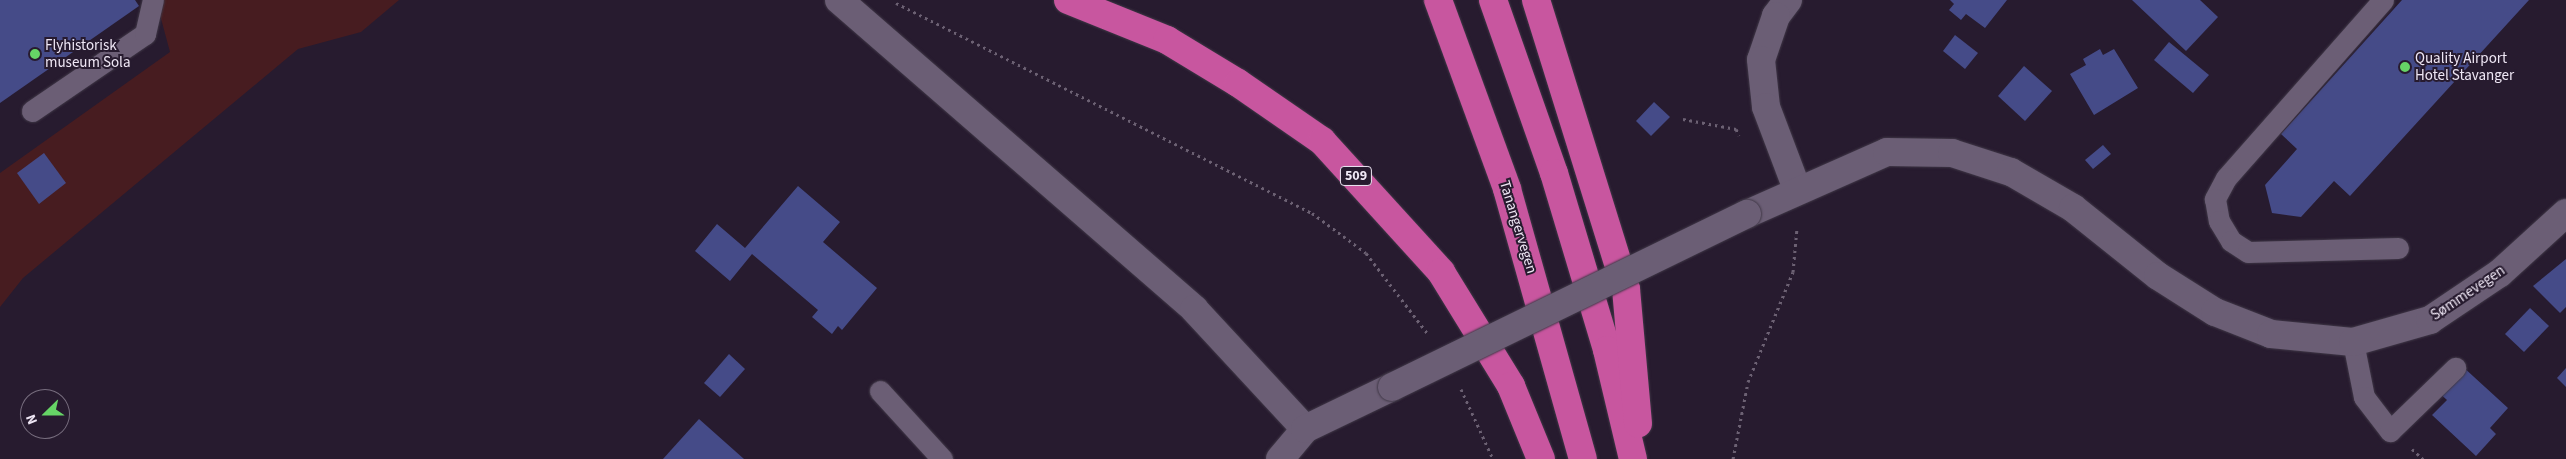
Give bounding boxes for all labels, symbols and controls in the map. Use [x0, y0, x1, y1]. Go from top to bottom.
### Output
place label: Flyhistorisk museum Sola [45, 36, 130, 71]
marker: Flyhistorisk museum Sola [29, 48, 41, 60]
place label: Quality Airport Hotel Stavanger [2415, 49, 2514, 84]
marker: Quality Airport Hotel Stavanger [2399, 61, 2411, 73]
road number: 509 [1340, 165, 1372, 188]
street label: Tanangervegen [1495, 178, 1541, 276]
street label: Sømmevegen [2427, 262, 2509, 324]
north arrow [20, 389, 70, 439]
text: N [21, 411, 43, 427]

